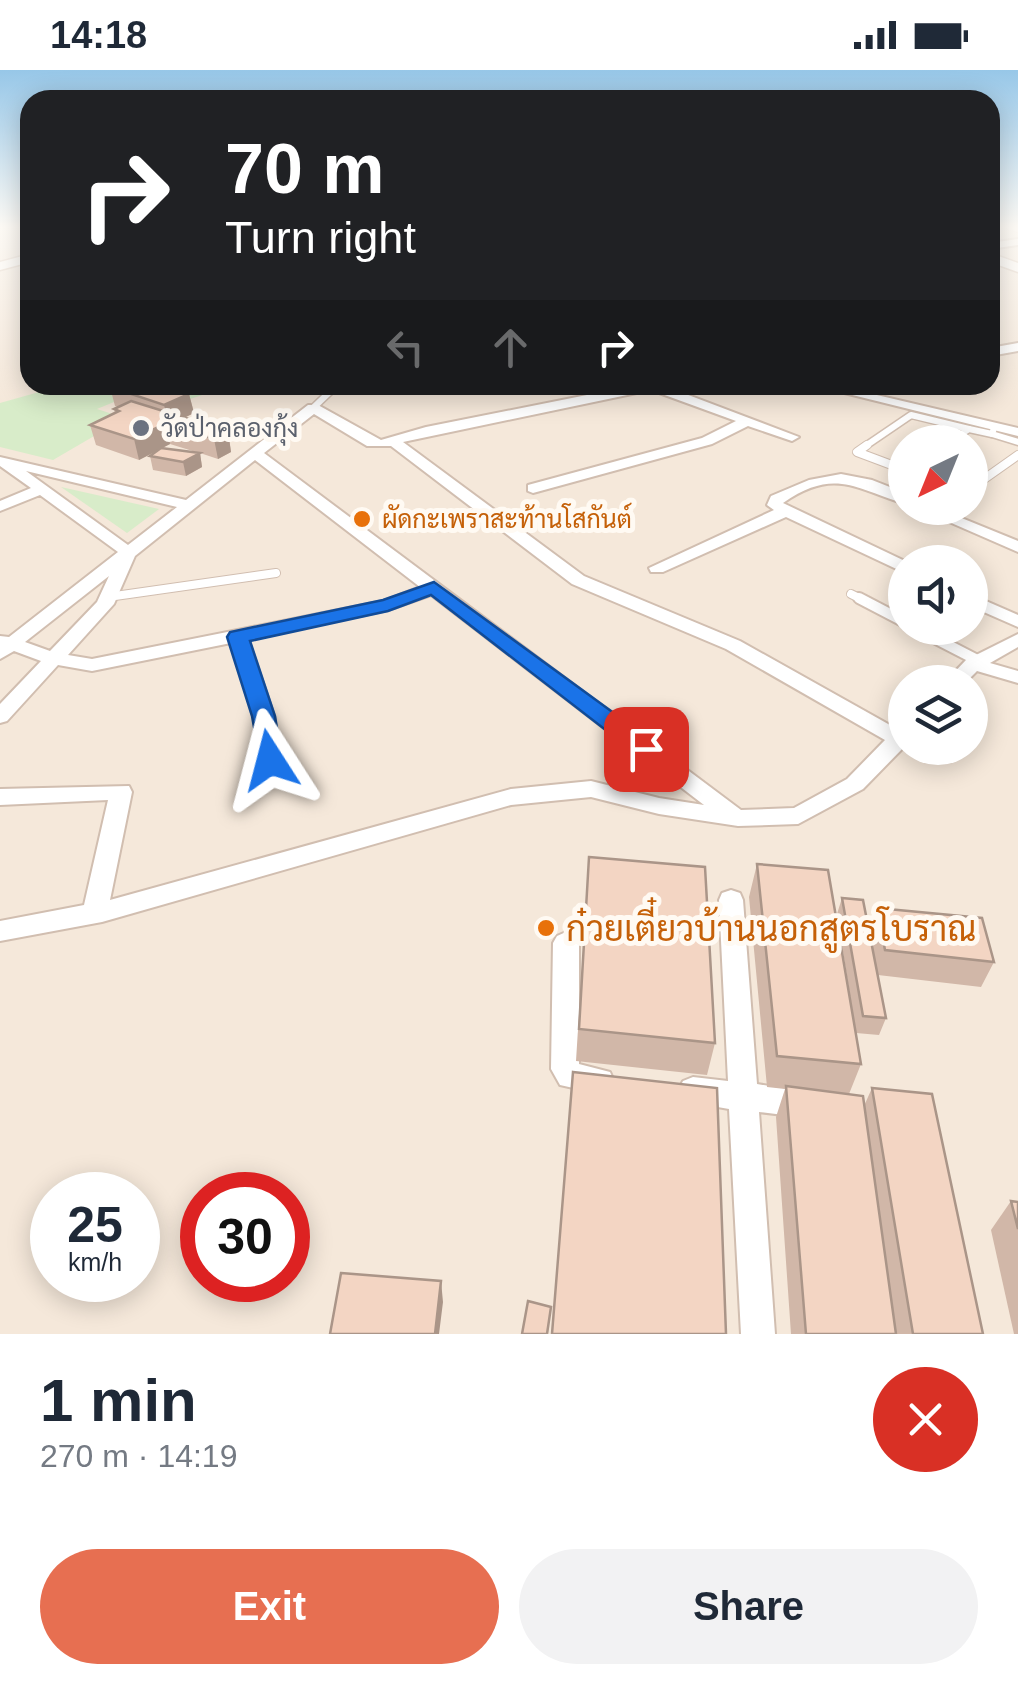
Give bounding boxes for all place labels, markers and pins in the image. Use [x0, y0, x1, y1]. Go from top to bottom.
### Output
place label: วัดป่าคลองกุ้ง [161, 412, 298, 446]
marker: วัดป่าคลองกุ้ง [130, 417, 152, 439]
place label: ผัดกะเพราสะท้านโสกันต์ [382, 502, 632, 533]
marker: ผัดกะเพราสะท้านโสกันต์ [351, 508, 373, 530]
pin [604, 707, 689, 792]
place label: ก๋วยเตี๋ยวบ้านนอกสูตรโบราณ [566, 897, 976, 953]
marker: ก๋วยเตี๋ยวบ้านนอกสูตรโบราณ [535, 917, 557, 939]

